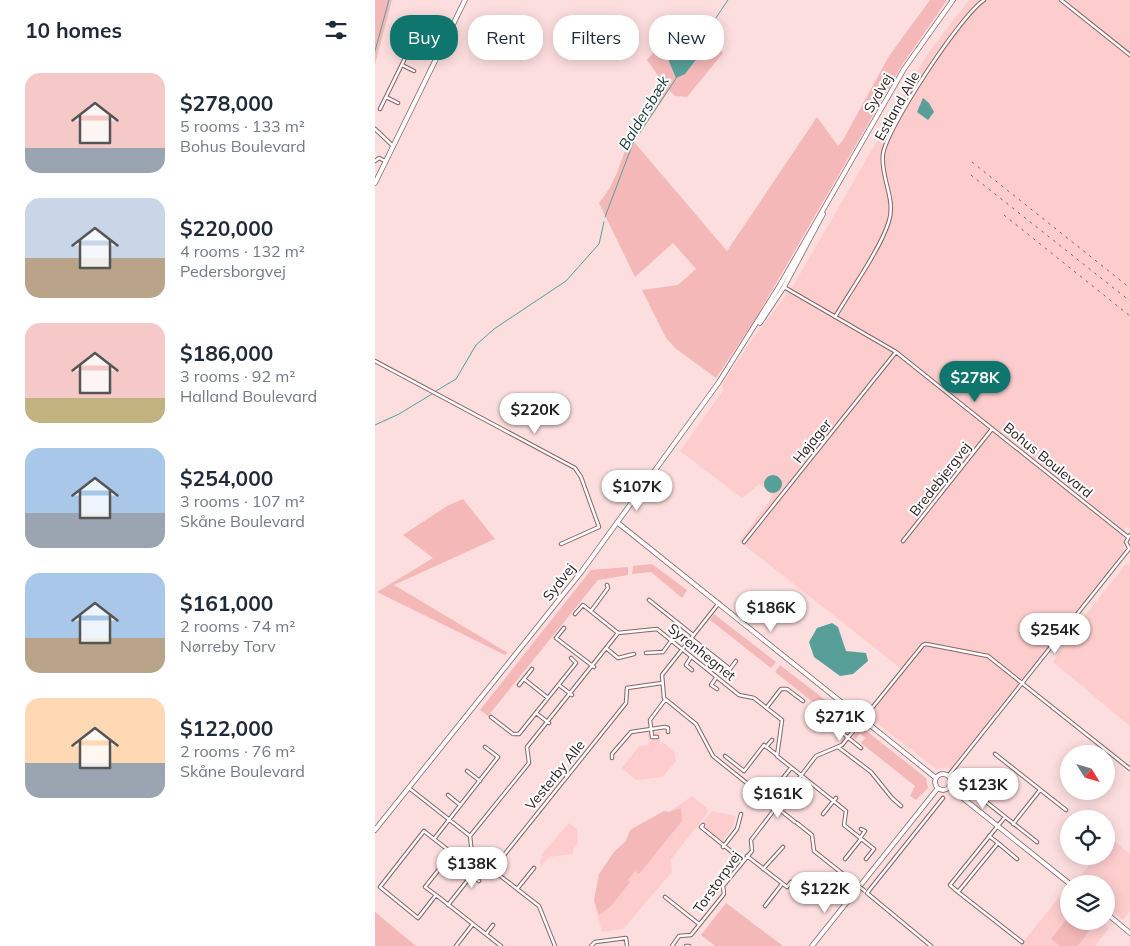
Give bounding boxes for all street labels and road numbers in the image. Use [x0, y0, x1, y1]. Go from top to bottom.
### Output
street label: Estland Alle [871, 68, 923, 144]
street label: Sydvej [860, 70, 896, 116]
street label: Højager [789, 415, 836, 467]
street label: Bohus Boulevard [1000, 418, 1096, 502]
street label: Bredebjergvej [905, 438, 975, 520]
street label: Sydvej [539, 560, 579, 604]
street label: Syrenhegnet [665, 619, 740, 685]
street label: Vesterby Alle [521, 736, 589, 814]
street label: Torstorpvej [689, 847, 745, 917]

